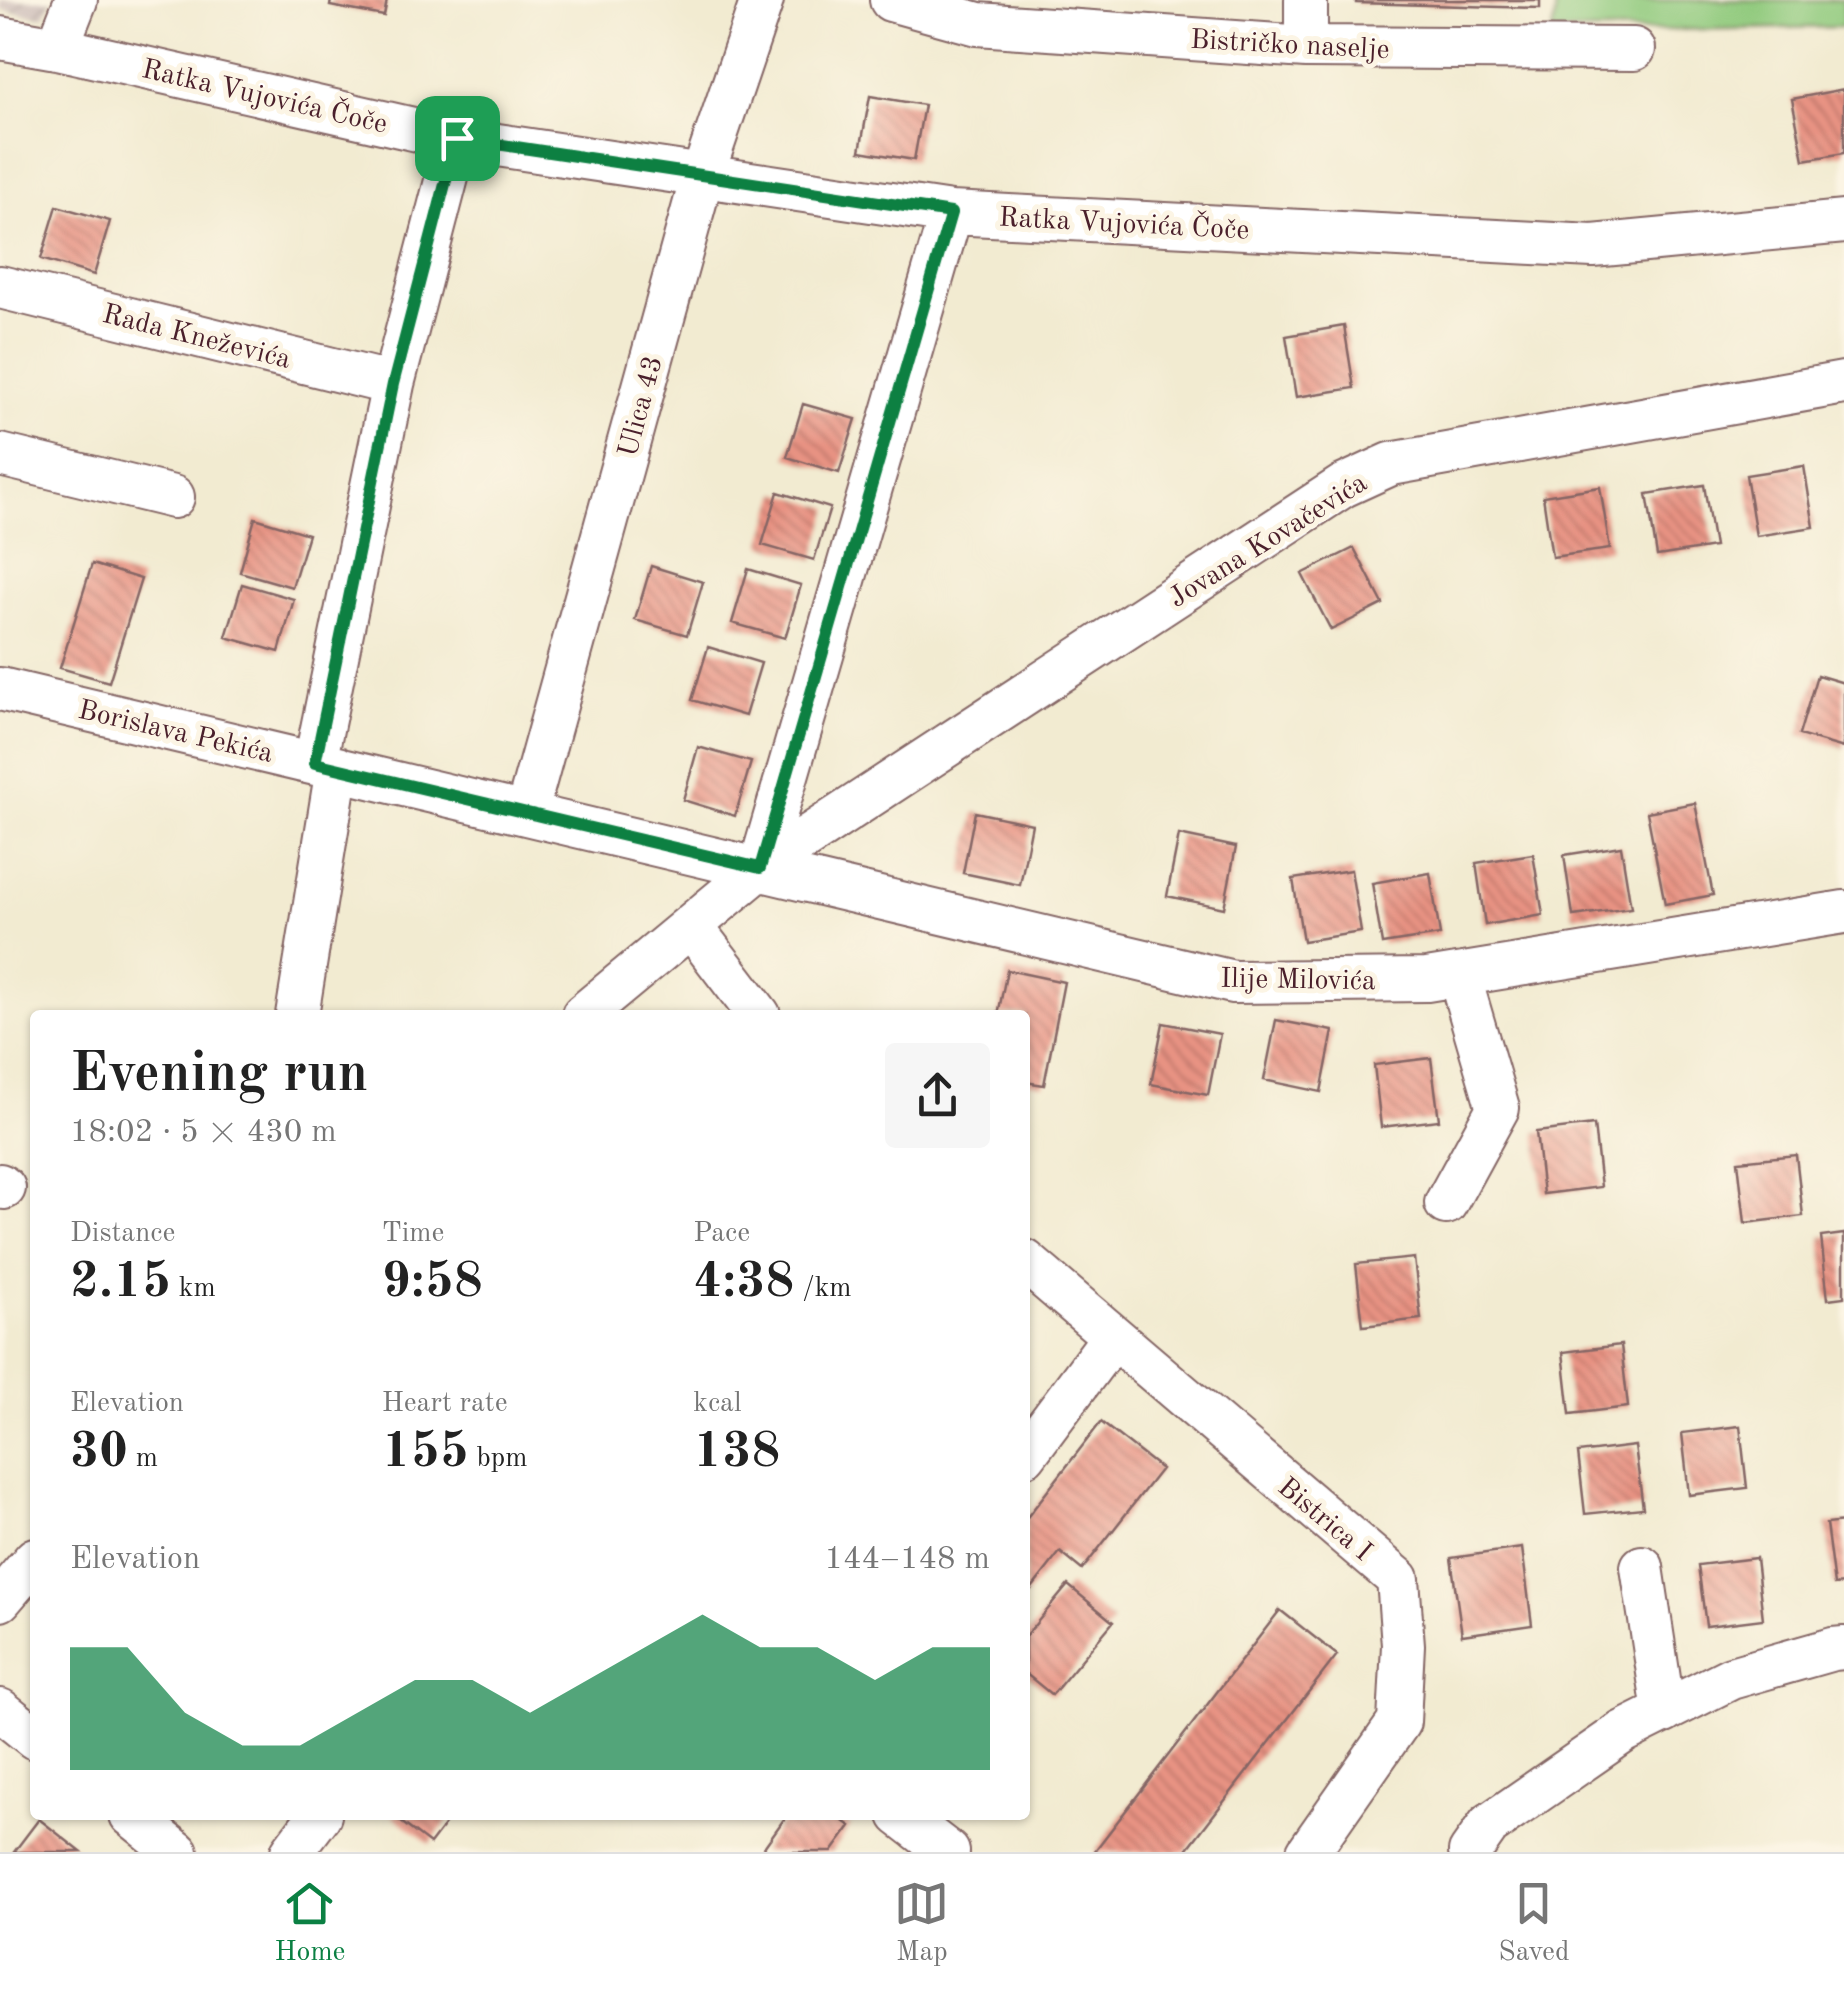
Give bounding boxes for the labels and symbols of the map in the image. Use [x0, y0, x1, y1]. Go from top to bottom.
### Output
street label: Bistričko naselje [1189, 27, 1390, 65]
street label: Ratka Vujovića Čoče [139, 51, 391, 140]
pin [415, 96, 500, 181]
street label: Ratka Vujovića Čoče [998, 199, 1250, 246]
street label: Rada Kneževića [99, 301, 293, 375]
street label: Ulica 43 [615, 353, 669, 460]
street label: Jovana Kovačevića [1165, 469, 1373, 614]
street label: Borislava Pekića [75, 697, 276, 769]
street label: Ilije Milovića [1220, 966, 1376, 996]
street label: Bistrica I [1272, 1473, 1376, 1567]

